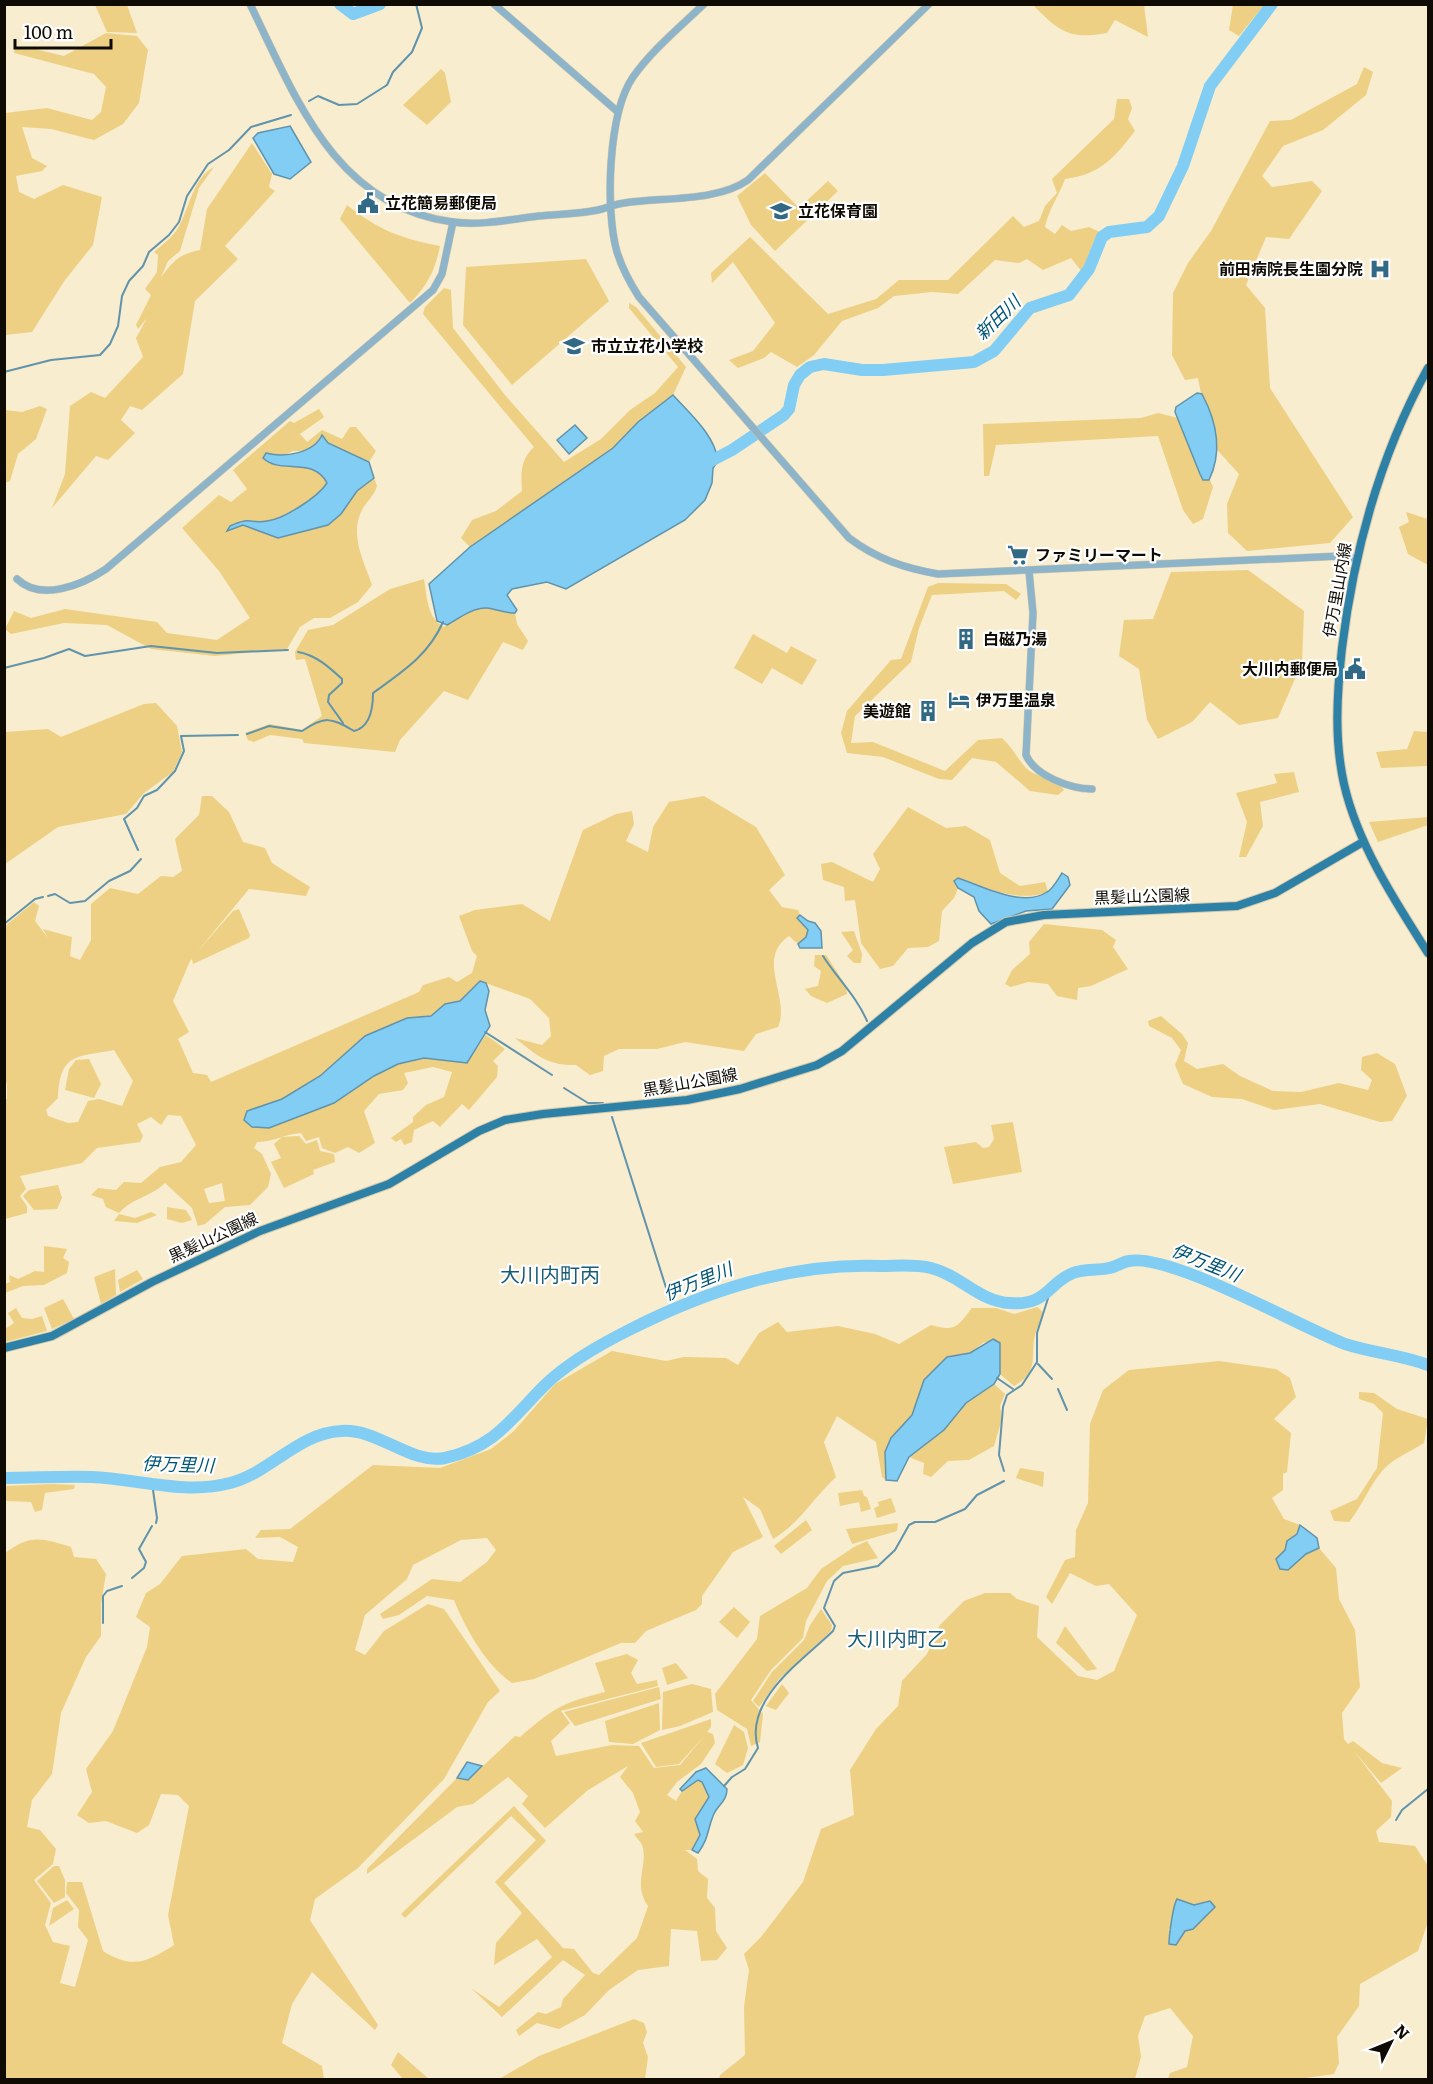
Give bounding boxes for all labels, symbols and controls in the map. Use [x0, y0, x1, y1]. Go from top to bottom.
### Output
scale bar [15, 12, 111, 50]
text: 100 m [24, 18, 73, 45]
place label: 立花簡易郵便局 [385, 190, 497, 214]
public building icon: 立花簡易郵便局 [356, 191, 380, 215]
place label: 立花保育園 [798, 198, 878, 222]
school or university icon: 立花保育園 [769, 199, 793, 223]
place label: 前田病院長生園分院 [1219, 256, 1363, 280]
hospital icon: 前田病院長生園分院 [1368, 257, 1392, 281]
water label: 新田川 [968, 287, 1027, 345]
place label: 市立立花小学校 [591, 333, 703, 357]
school or university icon: 市立立花小学校 [562, 334, 586, 358]
street label: 伊万里山内線 [1316, 540, 1356, 639]
place label: ファミリーマート [1035, 542, 1163, 566]
supermarket icon: ファミリーマート [1006, 543, 1030, 567]
place label: 白磁乃湯 [983, 626, 1047, 650]
building icon: 白磁乃湯 [954, 627, 978, 651]
place label: 大川内郵便局 [1242, 656, 1338, 680]
public building icon: 大川内郵便局 [1343, 657, 1367, 681]
place label: 伊万里温泉 [975, 687, 1056, 711]
hotel icon: 伊万里温泉 [947, 688, 971, 712]
place label: 美遊館 [863, 698, 911, 722]
building icon: 美遊館 [916, 699, 940, 723]
street label: 黒髪山公園線 [1094, 881, 1190, 909]
street label: 黒髪山公園線 [640, 1061, 739, 1101]
street label: 黒髪山公園線 [164, 1205, 261, 1267]
water label: 伊万里川 [1168, 1236, 1247, 1288]
water label: 伊万里川 [659, 1254, 738, 1307]
district label: 大川内町丙 [500, 1258, 600, 1288]
water label: 伊万里川 [142, 1449, 217, 1478]
district label: 大川内町乙 [847, 1622, 947, 1652]
north arrow [1361, 2012, 1421, 2072]
text: N [1389, 2018, 1416, 2044]

